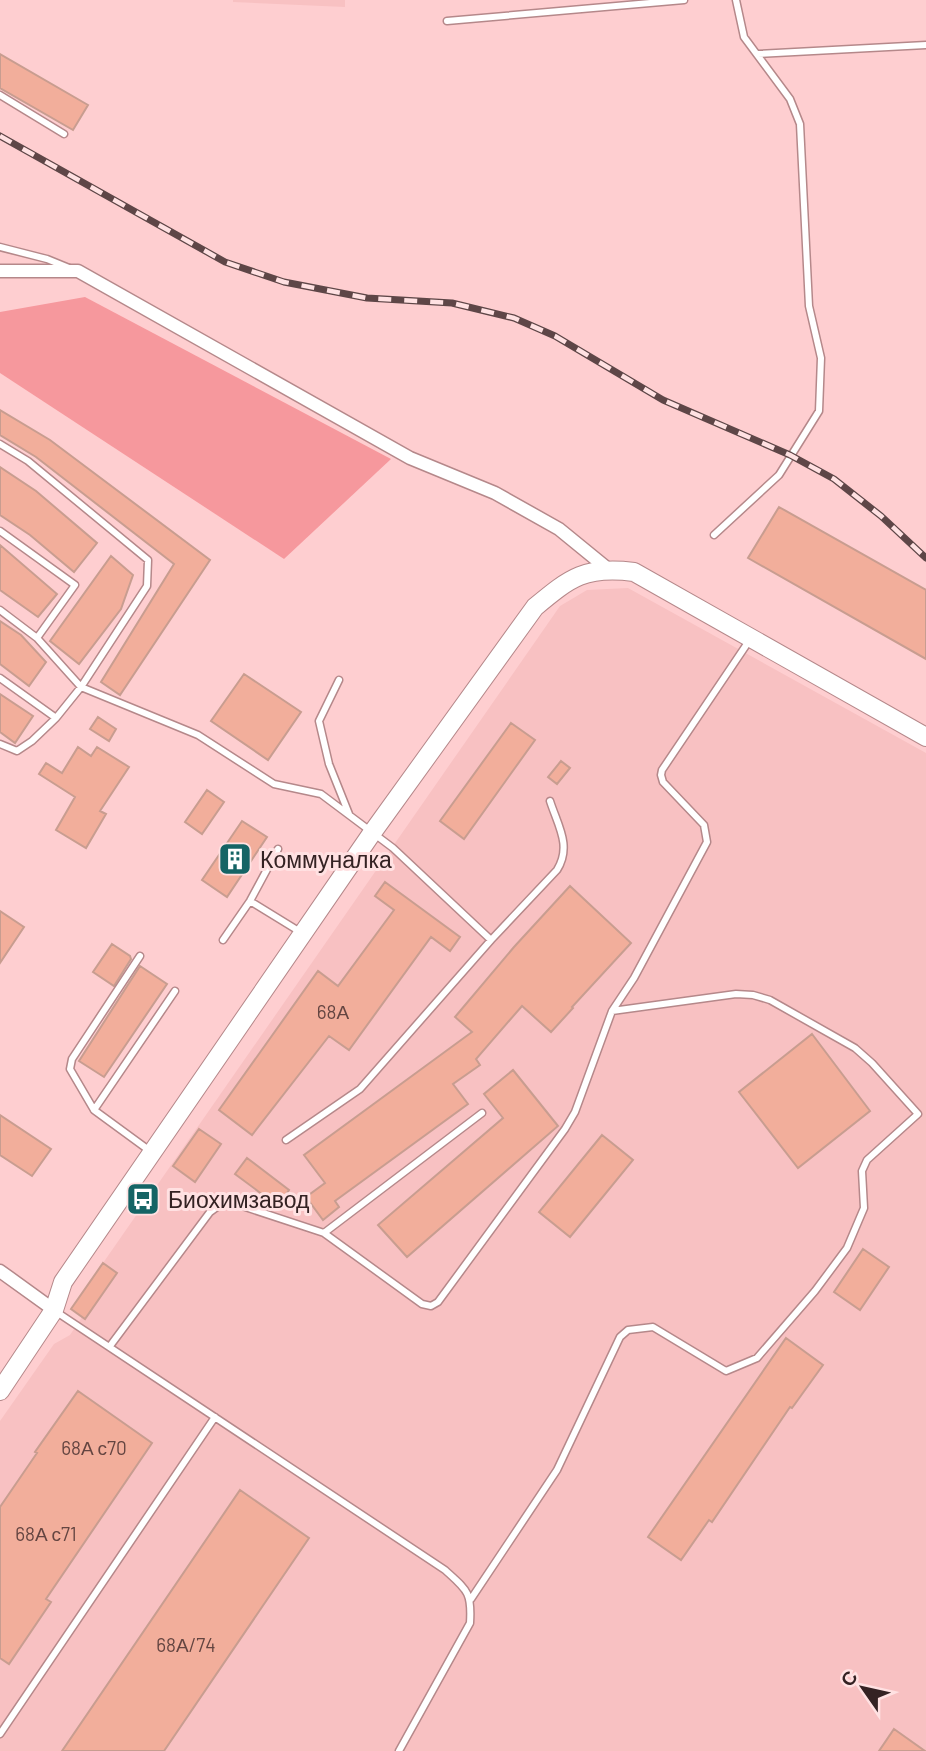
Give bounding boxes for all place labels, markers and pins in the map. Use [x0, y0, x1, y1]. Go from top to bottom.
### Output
building icon: Коммуналка [216, 840, 254, 878]
place label: Коммуналка [260, 845, 392, 873]
bus stop icon: Биохимзавод [124, 1180, 162, 1218]
place label: Биохимзавод [168, 1185, 310, 1213]

